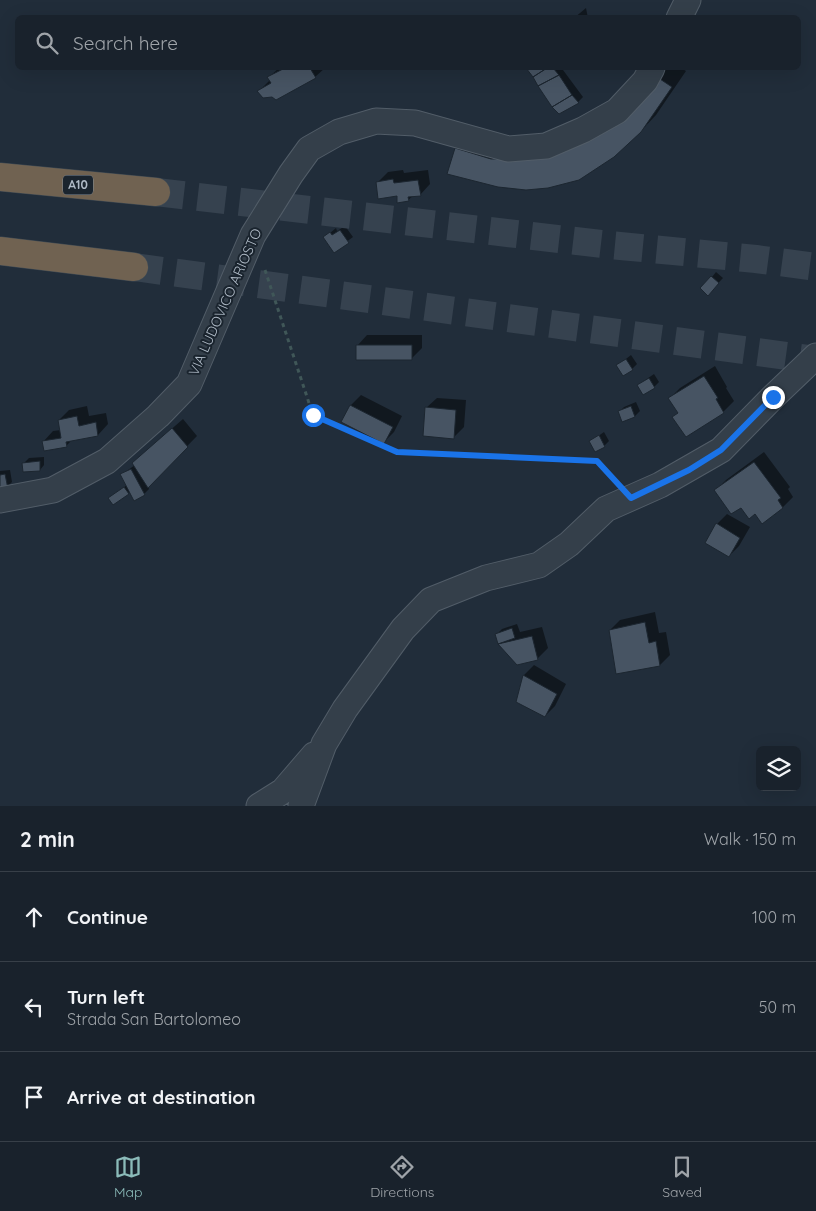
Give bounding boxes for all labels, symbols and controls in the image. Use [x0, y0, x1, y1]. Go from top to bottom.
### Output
search box [15, 15, 801, 70]
icon: search [33, 29, 61, 57]
text: Search here [73, 31, 178, 55]
road number: A10 [63, 176, 93, 194]
street label: VIA LUDOVICO ARIOSTO [184, 225, 266, 378]
route end [762, 386, 785, 409]
route start [302, 404, 325, 427]
map controls [756, 746, 801, 791]
button: layers [756, 746, 801, 791]
text: 2 min [20, 826, 75, 852]
text: Walk · 150 m [704, 829, 796, 849]
icon: ahead [20, 903, 48, 931]
text: Continue [67, 905, 148, 929]
text: 100 m [752, 907, 796, 927]
text: Turn left [67, 985, 145, 1009]
icon: left [20, 993, 48, 1021]
text: 50 m [759, 997, 796, 1017]
text: Strada San Bartolomeo [67, 1009, 241, 1029]
icon: arrive [20, 1083, 48, 1111]
text: Arrive at destination [67, 1085, 256, 1109]
tab: Map [114, 1153, 142, 1201]
tab: Directions [370, 1153, 434, 1201]
tab: Saved [662, 1153, 702, 1201]

